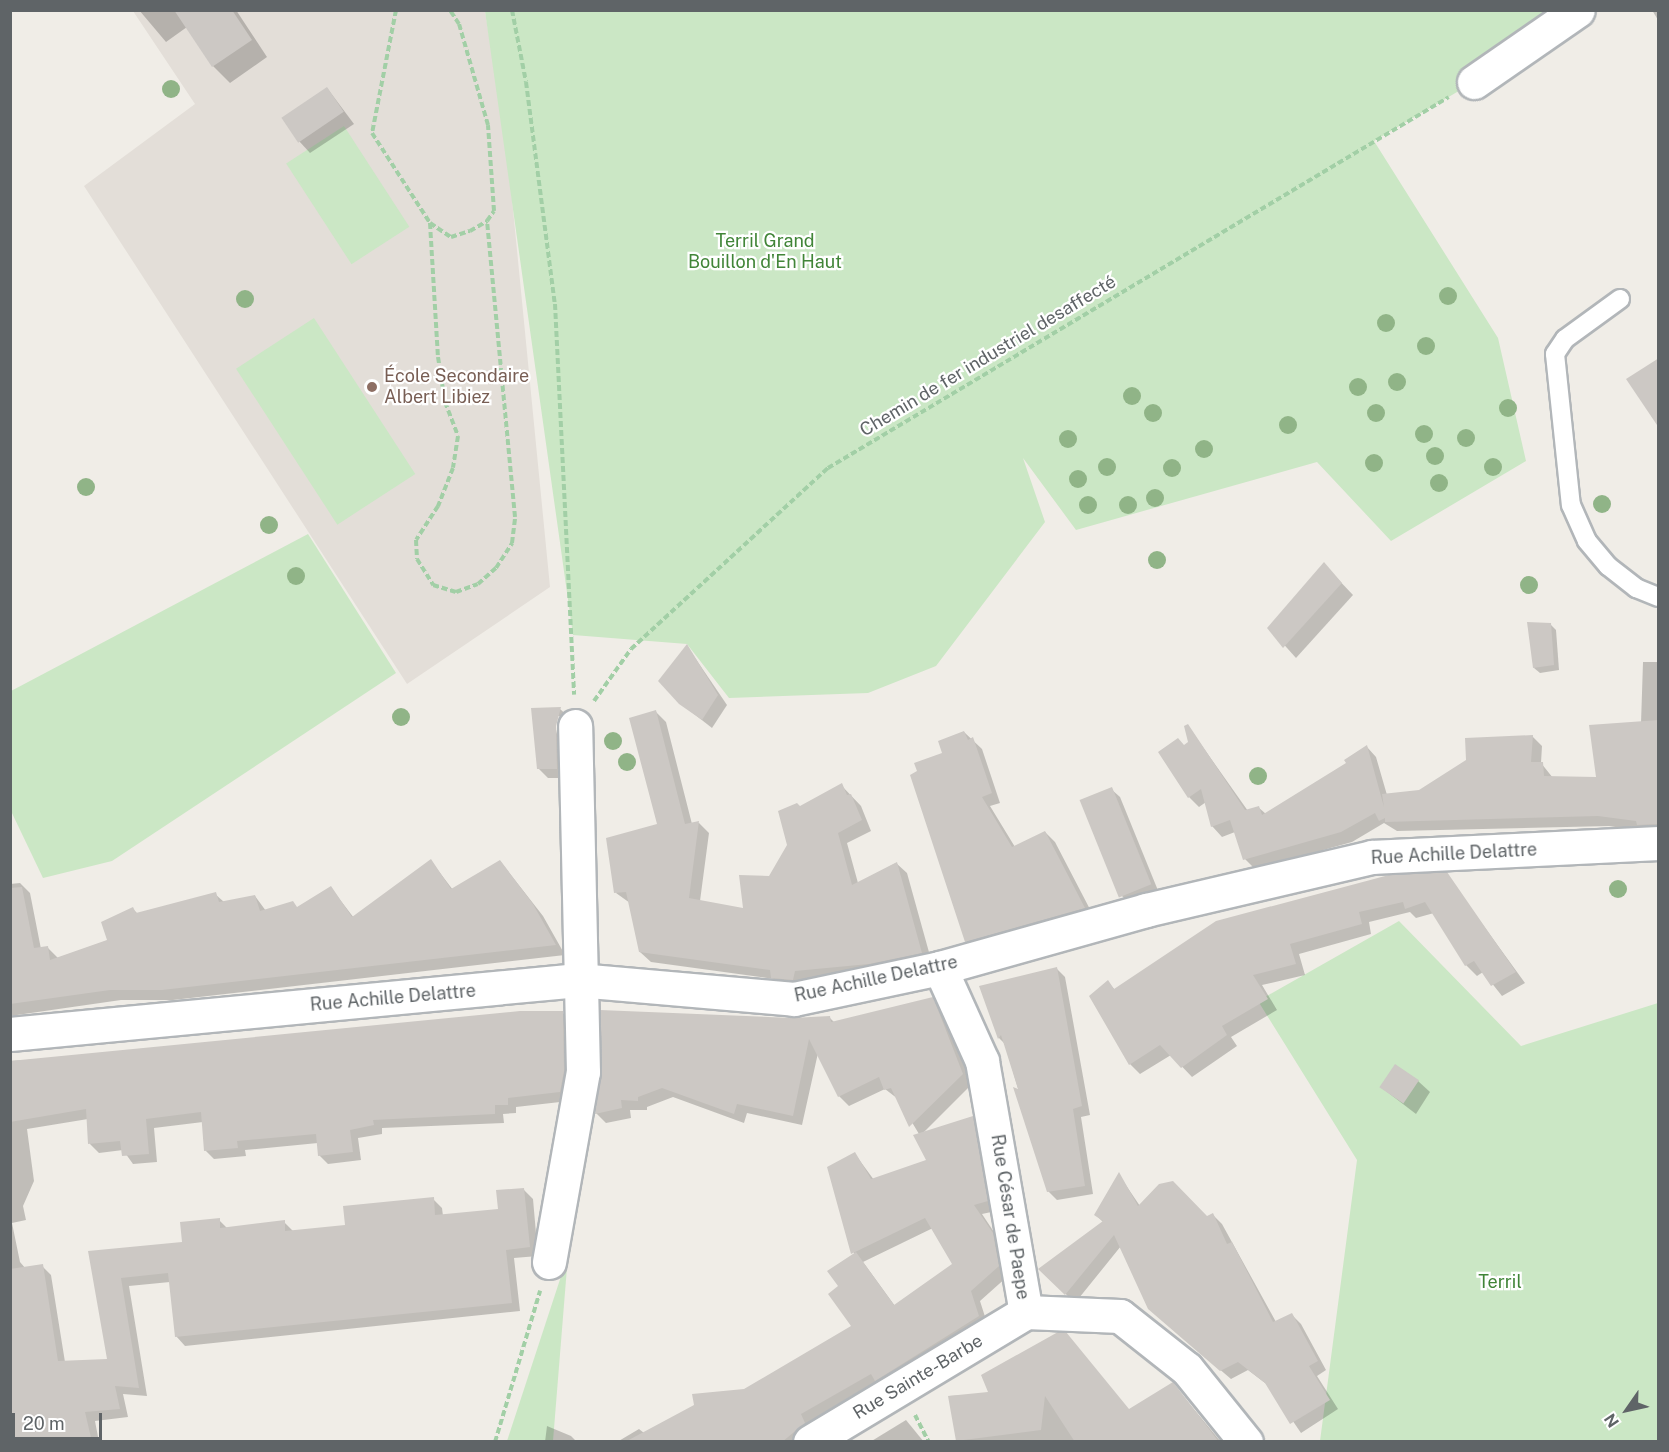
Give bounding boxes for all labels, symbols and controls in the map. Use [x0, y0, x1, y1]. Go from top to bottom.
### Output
park label: Terril Grand Bouillon d'En Haut [688, 231, 842, 274]
street label: Chemin de fer industriel desaffecté [856, 271, 1120, 441]
place label: École Secondaire Albert Libiez [384, 366, 529, 409]
marker: École Secondaire Albert Libiez [365, 380, 379, 394]
street label: Rue Achille Delattre [1370, 839, 1538, 869]
street label: Rue Achille Delattre [792, 951, 960, 1007]
street label: Rue Achille Delattre [309, 980, 477, 1016]
street label: Rue César de Paepe [986, 1132, 1034, 1302]
park label: Terril [1478, 1271, 1522, 1293]
street label: Rue Sainte-Barbe [849, 1330, 987, 1424]
north arrow [1597, 1380, 1657, 1440]
scale bar [15, 1401, 105, 1439]
text: N [1600, 1410, 1623, 1431]
text: 20 m [23, 1413, 65, 1434]

